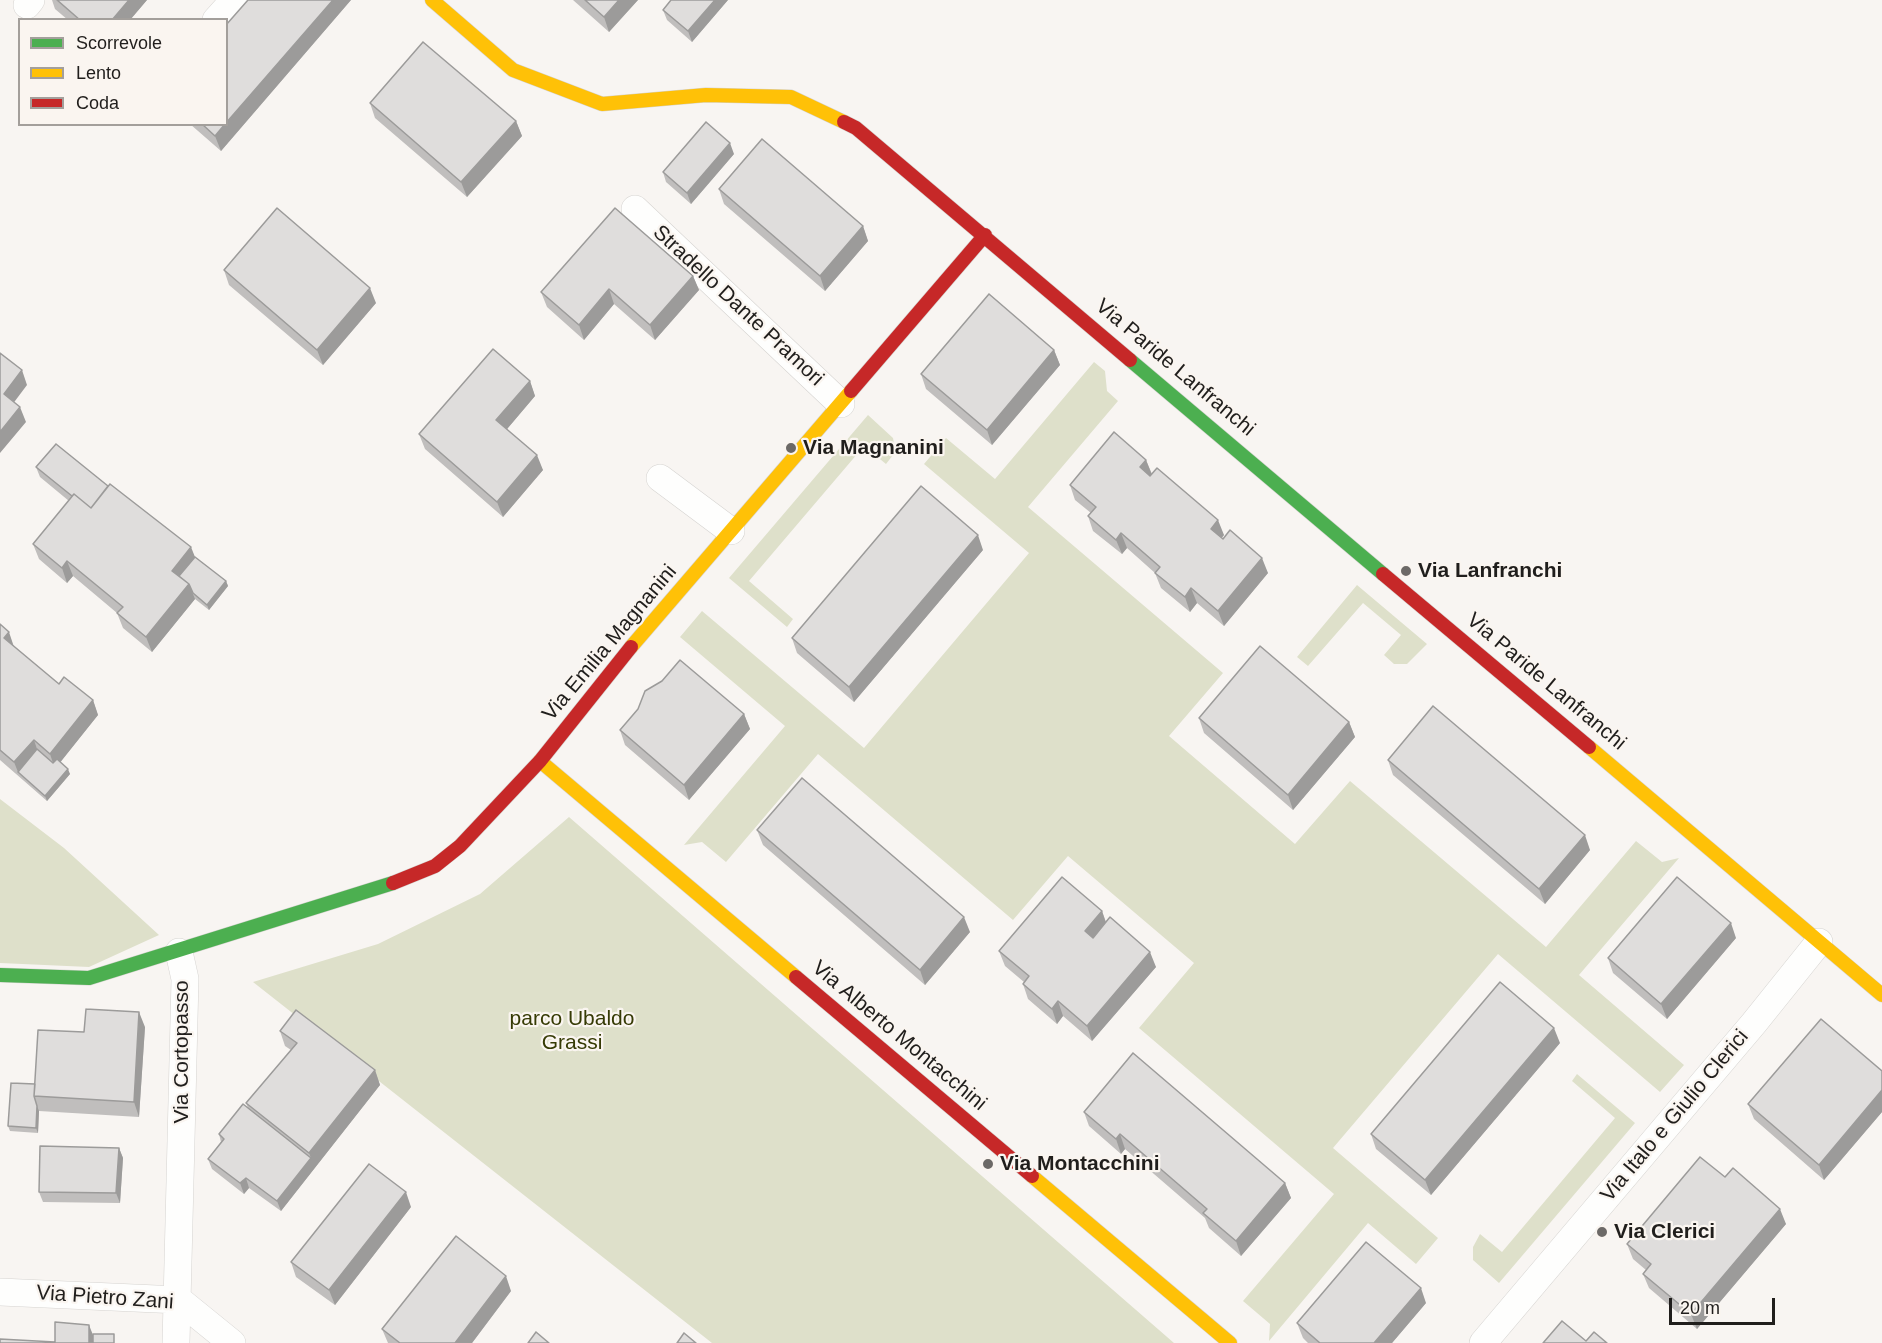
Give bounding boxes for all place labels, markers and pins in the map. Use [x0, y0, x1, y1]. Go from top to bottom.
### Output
place label: Via Magnanini [803, 435, 944, 461]
marker: Via Magnanini [784, 441, 798, 455]
place label: Via Lanfranchi [1418, 558, 1562, 584]
marker: Via Lanfranchi [1399, 564, 1413, 578]
place label: Via Montacchini [1000, 1151, 1159, 1177]
marker: Via Montacchini [981, 1157, 995, 1171]
place label: Via Clerici [1614, 1219, 1715, 1245]
marker: Via Clerici [1595, 1225, 1609, 1239]

